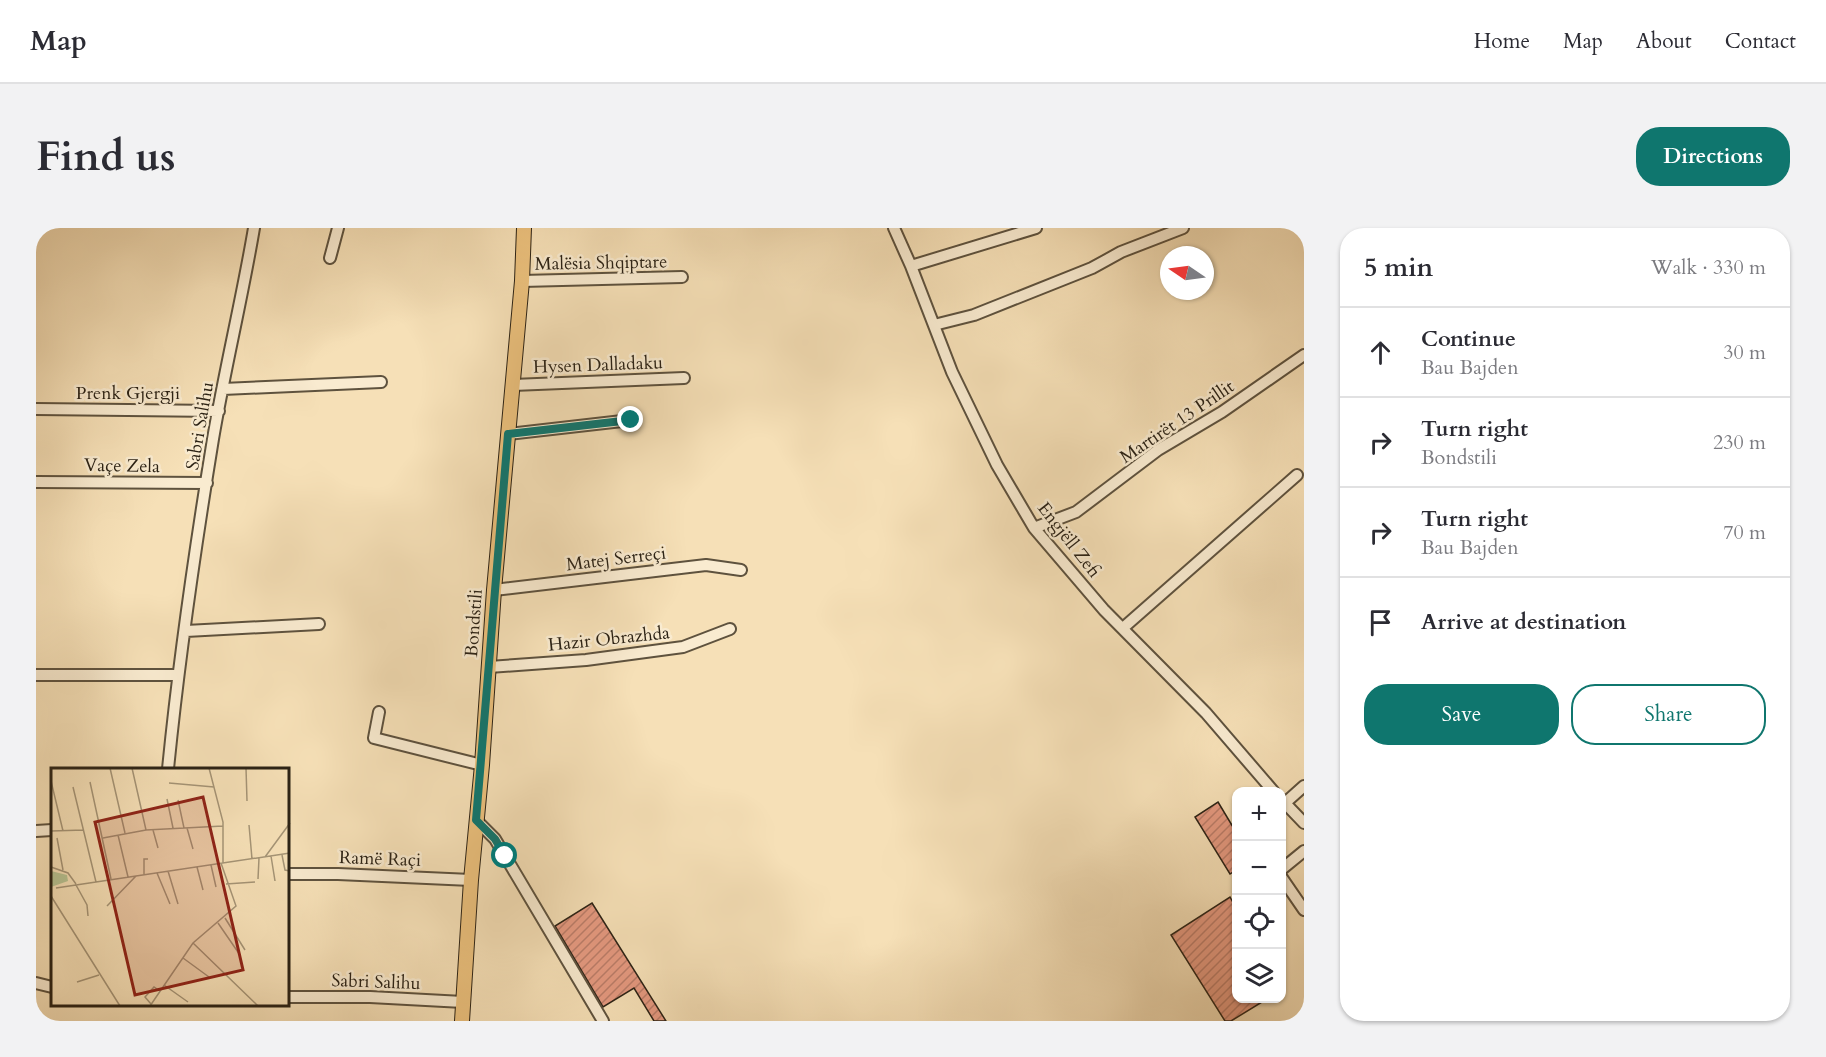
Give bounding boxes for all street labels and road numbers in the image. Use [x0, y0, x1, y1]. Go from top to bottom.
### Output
street label: Malësia Shqiptare [535, 249, 667, 277]
street label: Hysen Dalladaku [533, 350, 664, 380]
street label: Martirët 13 Prillit [1115, 374, 1239, 469]
street label: Sabri Salihu [180, 380, 220, 472]
street label: Prenk Gjergji [76, 381, 180, 406]
street label: Vaçe Zela [84, 453, 160, 479]
street label: Engjëll Zefi [1032, 497, 1106, 583]
street label: Matej Serreçi [565, 540, 667, 578]
street label: Bondstili [459, 588, 489, 658]
street label: Hazir Obrazhda [547, 620, 671, 658]
street label: Ramë Raçi [339, 845, 421, 873]
street label: Sabri Salihu [331, 968, 421, 996]

